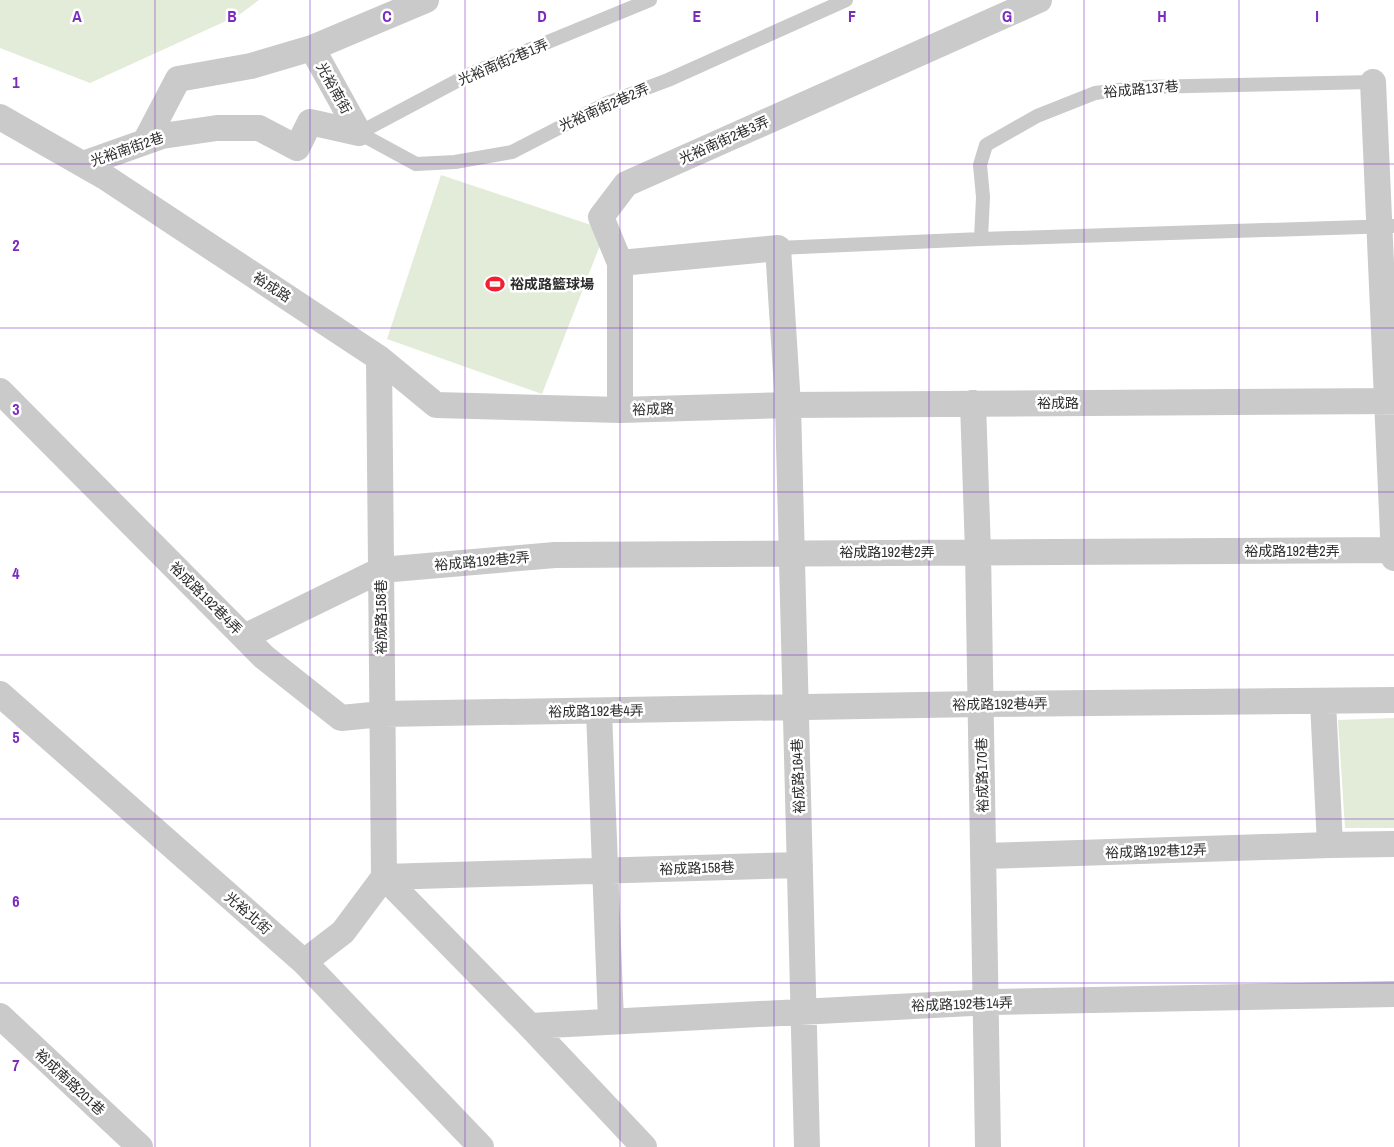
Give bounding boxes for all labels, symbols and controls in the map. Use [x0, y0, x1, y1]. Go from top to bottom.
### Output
text: A [72, 5, 82, 27]
text: B [227, 5, 237, 27]
text: C [382, 5, 392, 27]
text: D [537, 5, 547, 27]
text: E [693, 5, 702, 27]
text: F [848, 5, 856, 27]
text: G [1002, 5, 1012, 27]
text: H [1157, 5, 1167, 27]
text: I [1315, 5, 1319, 27]
street label: 光裕南街2巷1弄 [455, 35, 551, 89]
street label: 光裕南街 [313, 59, 355, 117]
text: 1 [12, 71, 20, 93]
street label: 裕成路137巷 [1103, 77, 1179, 101]
street label: 光裕南街2巷2弄 [556, 79, 652, 135]
street label: 光裕南街2巷3弄 [676, 112, 772, 168]
street label: 光裕南街2巷 [88, 128, 166, 170]
text: 2 [12, 234, 20, 256]
street label: 裕成路 [249, 268, 295, 306]
sports icon: 裕成路籃球場 [484, 273, 506, 295]
place label: 裕成路籃球場 [510, 275, 594, 293]
street label: 裕成路 [1037, 394, 1079, 412]
text: 3 [12, 398, 20, 420]
street label: 裕成路 [632, 399, 674, 419]
street label: 裕成路192巷2弄 [1244, 542, 1340, 560]
street label: 裕成路192巷2弄 [839, 543, 935, 561]
street label: 裕成路192巷2弄 [434, 548, 530, 574]
street label: 裕成路192巷4弄 [166, 558, 246, 638]
text: 4 [12, 562, 20, 584]
street label: 裕成路158巷 [372, 579, 390, 655]
street label: 裕成路192巷4弄 [952, 694, 1048, 714]
street label: 裕成路192巷4弄 [548, 701, 644, 721]
text: 5 [12, 726, 20, 748]
street label: 裕成路170巷 [972, 737, 992, 813]
street label: 裕成路164巷 [788, 738, 808, 814]
street label: 裕成路192巷12弄 [1105, 840, 1207, 862]
street label: 裕成路158巷 [659, 858, 735, 878]
street label: 光裕北街 [221, 888, 275, 938]
text: 6 [12, 890, 20, 912]
street label: 裕成路192巷14弄 [911, 993, 1013, 1015]
street label: 裕成南路201巷 [31, 1045, 109, 1119]
text: 7 [12, 1054, 20, 1076]

